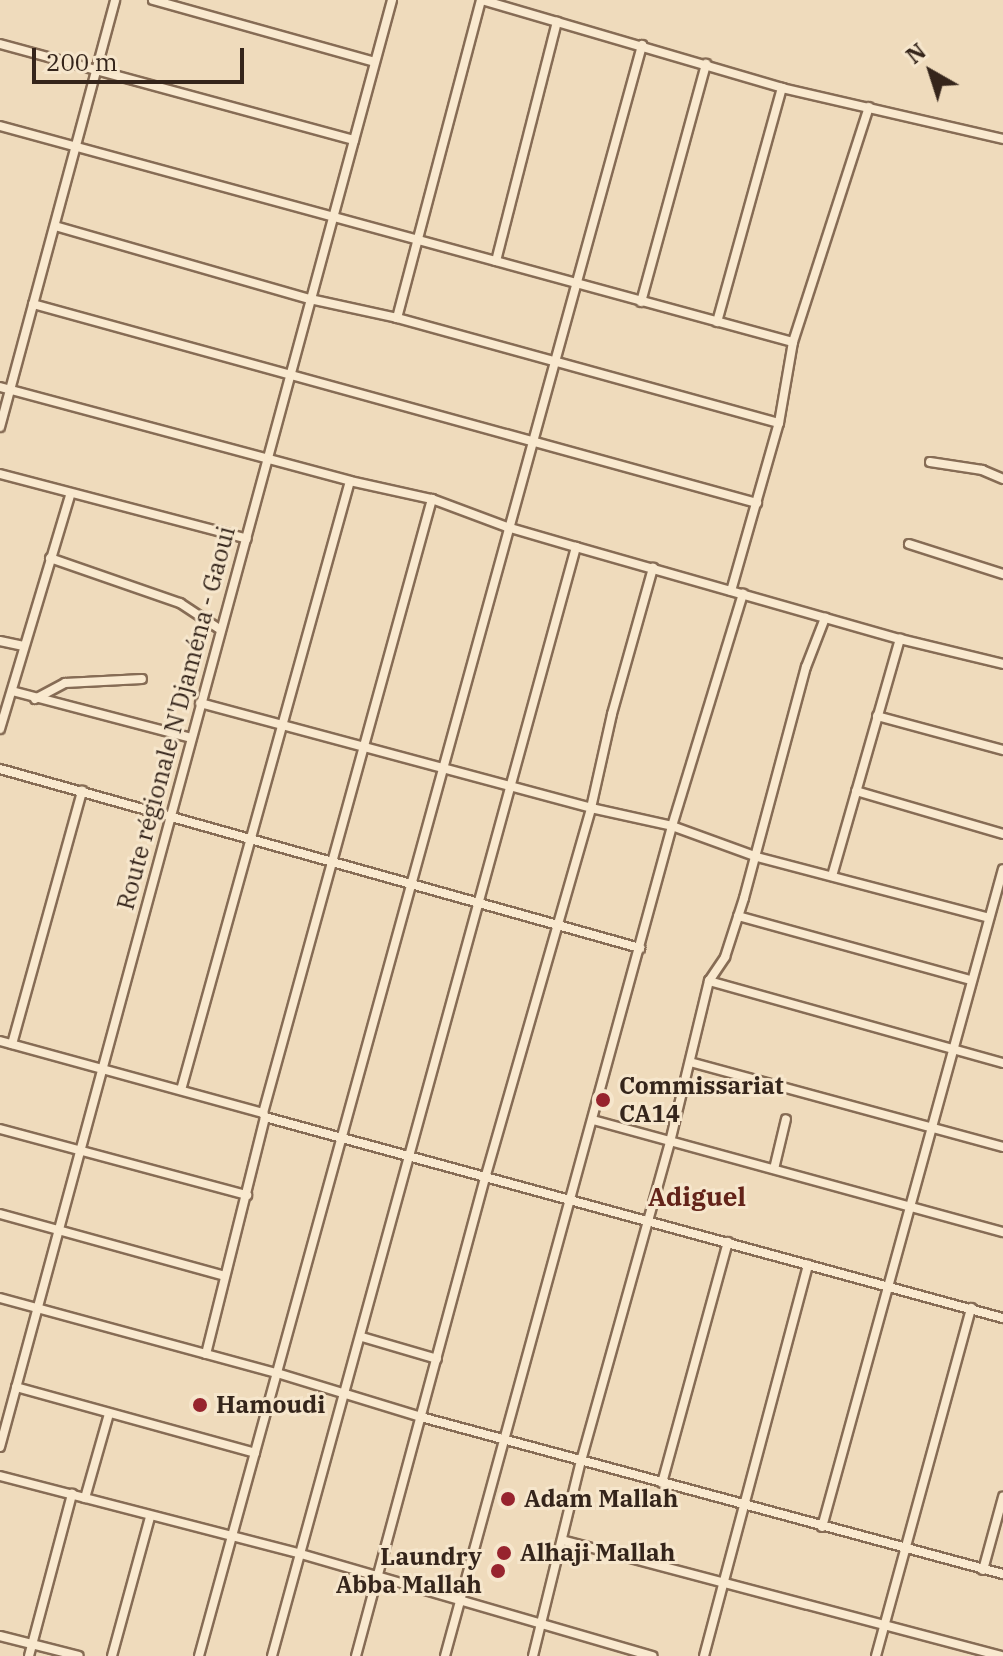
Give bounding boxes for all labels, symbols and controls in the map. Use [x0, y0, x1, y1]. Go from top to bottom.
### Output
scale bar [36, 32, 248, 82]
north arrow [891, 32, 971, 112]
text: N [900, 36, 931, 70]
text: 200 m [46, 46, 118, 78]
street label: Route régionale N'Djaména - Gaoui [111, 523, 241, 913]
place label: Commissariat CA14 [619, 1072, 784, 1128]
marker: Commissariat CA14 [594, 1091, 612, 1109]
district label: Adiguel [648, 1181, 746, 1213]
place label: Hamoudi [216, 1391, 325, 1419]
marker: Hamoudi [191, 1396, 209, 1414]
place label: Adam Mallah [524, 1485, 678, 1513]
marker: Adam Mallah [499, 1490, 517, 1508]
place label: Alhaji Mallah [520, 1539, 675, 1567]
place label: Laundry Abba Mallah [336, 1543, 482, 1599]
marker: Alhaji Mallah [495, 1544, 513, 1562]
marker: Laundry Abba Mallah [489, 1562, 507, 1580]

